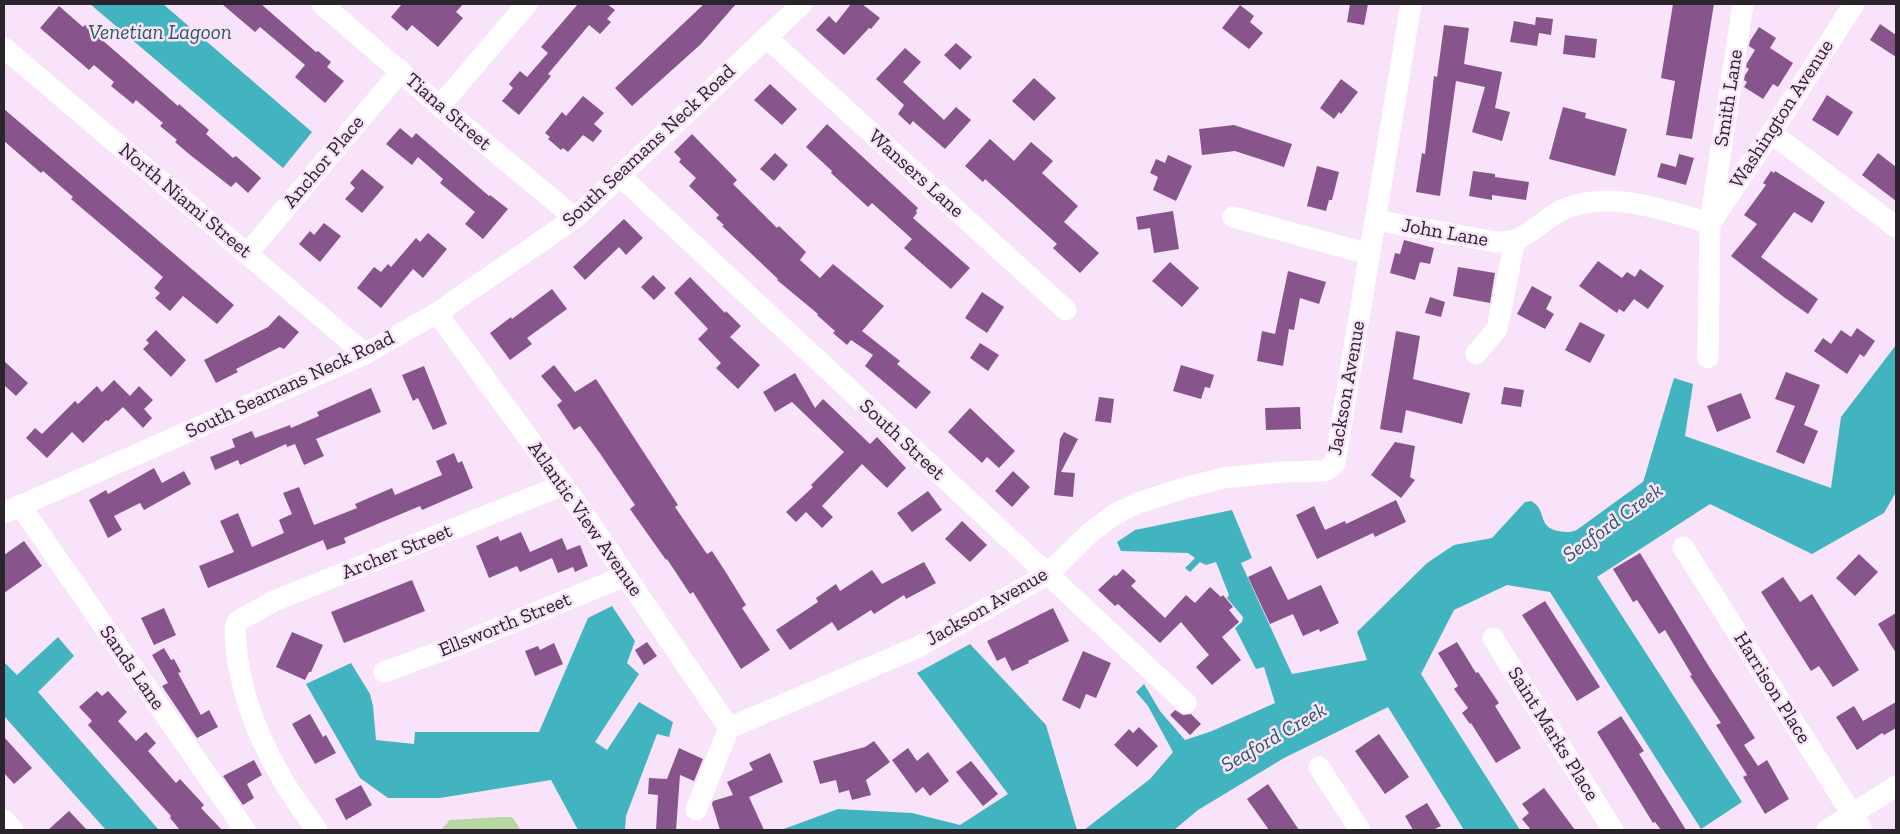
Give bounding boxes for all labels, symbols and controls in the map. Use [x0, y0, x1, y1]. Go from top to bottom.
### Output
water label: Venetian Lagoon [88, 20, 232, 46]
street label: Washington Avenue [1725, 35, 1839, 193]
street label: Smith Lane [1709, 48, 1749, 148]
street label: South Seamans Neck Road [558, 60, 740, 232]
street label: Tiana Street [400, 68, 496, 156]
street label: Anchor Place [278, 111, 370, 213]
street label: Wansers Lane [863, 125, 969, 223]
street label: North Niami Street [114, 138, 256, 264]
street label: John Lane [1400, 214, 1490, 252]
street label: Jackson Avenue [1323, 319, 1371, 457]
street label: South Seamans Neck Road [182, 326, 398, 444]
street label: South Street [854, 394, 950, 486]
street label: Atlantic View Avenue [522, 437, 648, 601]
water label: Seaford Creek [1558, 478, 1668, 568]
street label: Archer Street [338, 519, 456, 585]
street label: Jackson Avenue [922, 563, 1052, 651]
street label: Ellsworth Street [435, 588, 575, 662]
street label: Sands Lane [94, 621, 170, 715]
street label: Harrison Place [1728, 628, 1816, 748]
street label: Saint Marks Place [1502, 663, 1604, 805]
water label: Seaford Creek [1217, 698, 1331, 778]

